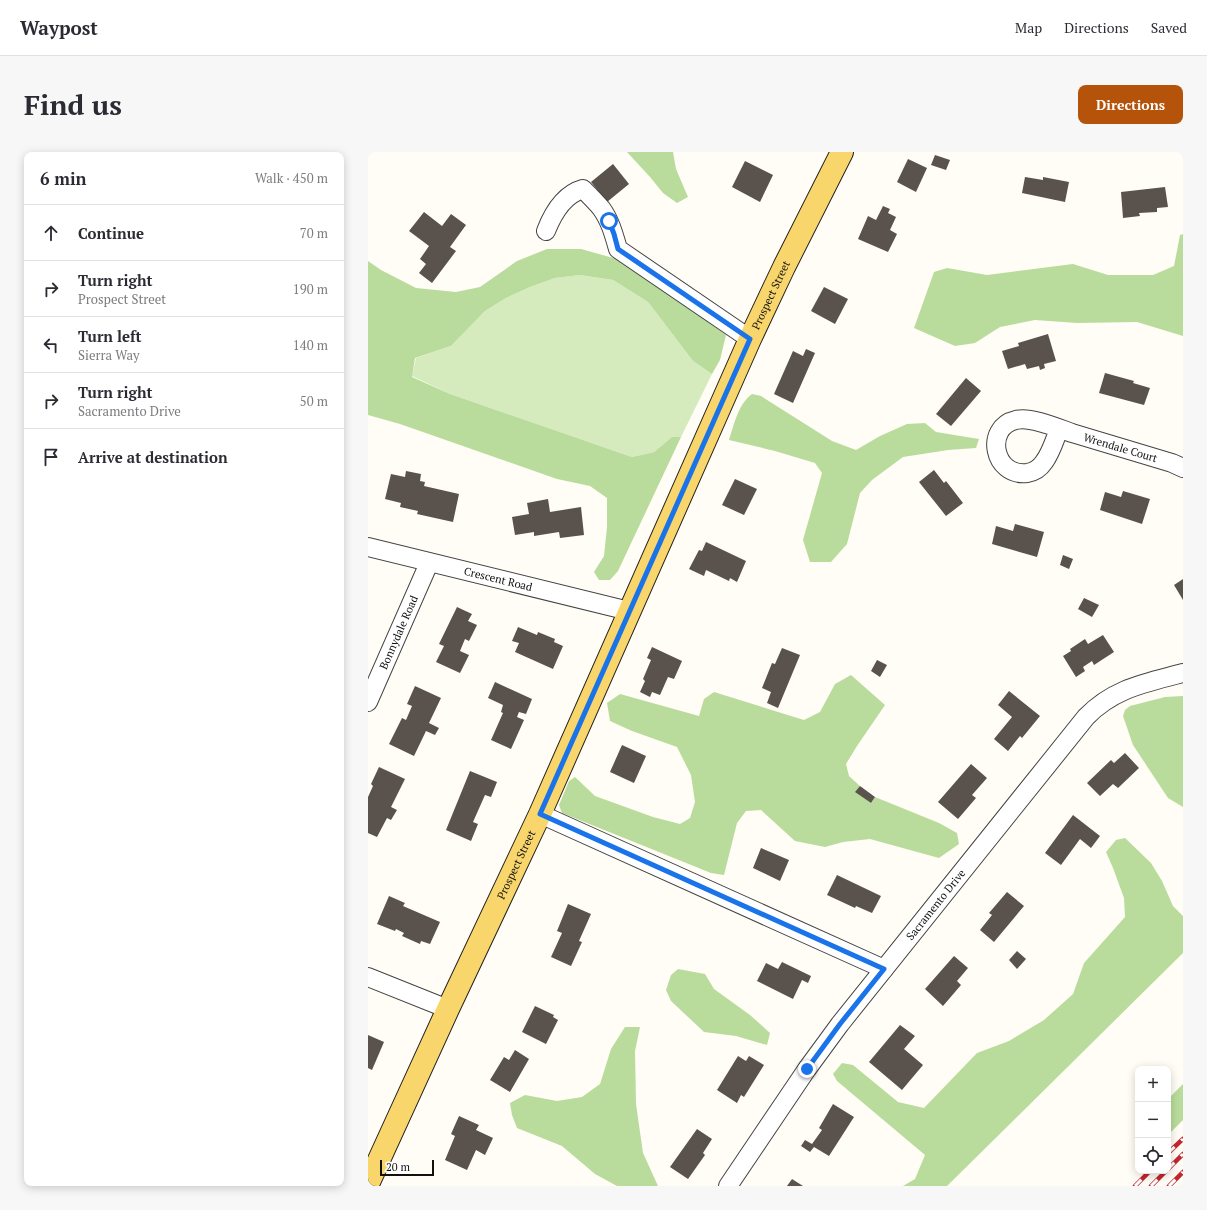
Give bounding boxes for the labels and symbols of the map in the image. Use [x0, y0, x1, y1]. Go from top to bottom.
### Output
route start [600, 212, 618, 230]
street label: Prospect Street [748, 258, 793, 332]
street label: Wrendale Court [1082, 430, 1159, 465]
street label: Crescent Road [462, 564, 534, 594]
street label: Bonnydale Road [376, 593, 421, 672]
street label: Prospect Street [494, 828, 538, 901]
street label: Sacramento Drive [903, 866, 969, 943]
route end [798, 1060, 816, 1078]
scale bar [380, 1158, 434, 1177]

